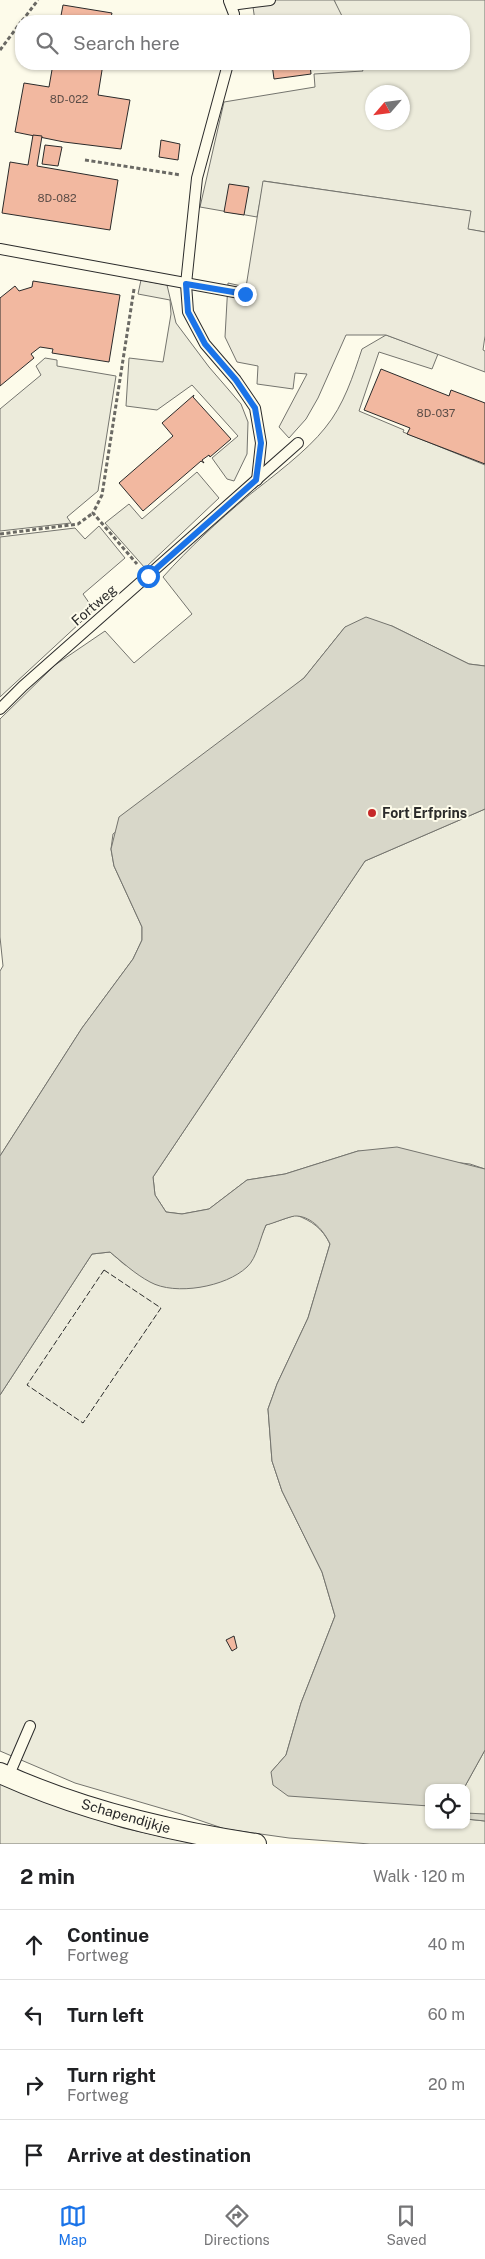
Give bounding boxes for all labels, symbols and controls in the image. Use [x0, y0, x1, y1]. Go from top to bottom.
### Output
search box [15, 15, 470, 70]
icon: search [33, 29, 61, 57]
text: Search here [73, 32, 180, 54]
north arrow [365, 85, 410, 130]
house number: 8D-022 [50, 93, 89, 105]
house number: 8D-082 [37, 192, 77, 204]
route end [234, 283, 257, 306]
house number: 8D-037 [417, 407, 456, 419]
route start [137, 565, 160, 588]
street label: Fortweg [68, 581, 120, 629]
place label: Fort Erfprins [382, 805, 467, 821]
marker: Fort Erfprins [366, 807, 378, 819]
map controls [425, 1784, 470, 1829]
button: locate [425, 1784, 470, 1829]
street label: Schapendijkje [79, 1796, 173, 1836]
text: 2 min [20, 1864, 75, 1889]
text: Walk · 120 m [373, 1867, 465, 1886]
text: Continue [67, 1924, 149, 1946]
icon: ahead [20, 1931, 48, 1959]
text: 40 m [427, 1935, 465, 1954]
text: Fortweg [67, 1946, 129, 1965]
icon: left [20, 2001, 48, 2029]
text: Turn left [67, 2004, 144, 2026]
text: 60 m [428, 2005, 465, 2024]
text: Turn right [67, 2064, 156, 2086]
icon: right [20, 2071, 48, 2099]
text: 20 m [428, 2075, 465, 2094]
text: Fortweg [67, 2086, 129, 2105]
icon: arrive [20, 2141, 48, 2169]
text: Arrive at destination [67, 2144, 251, 2166]
tab: Map [58, 2202, 87, 2248]
tab: Directions [204, 2202, 270, 2248]
tab: Saved [386, 2202, 427, 2248]

